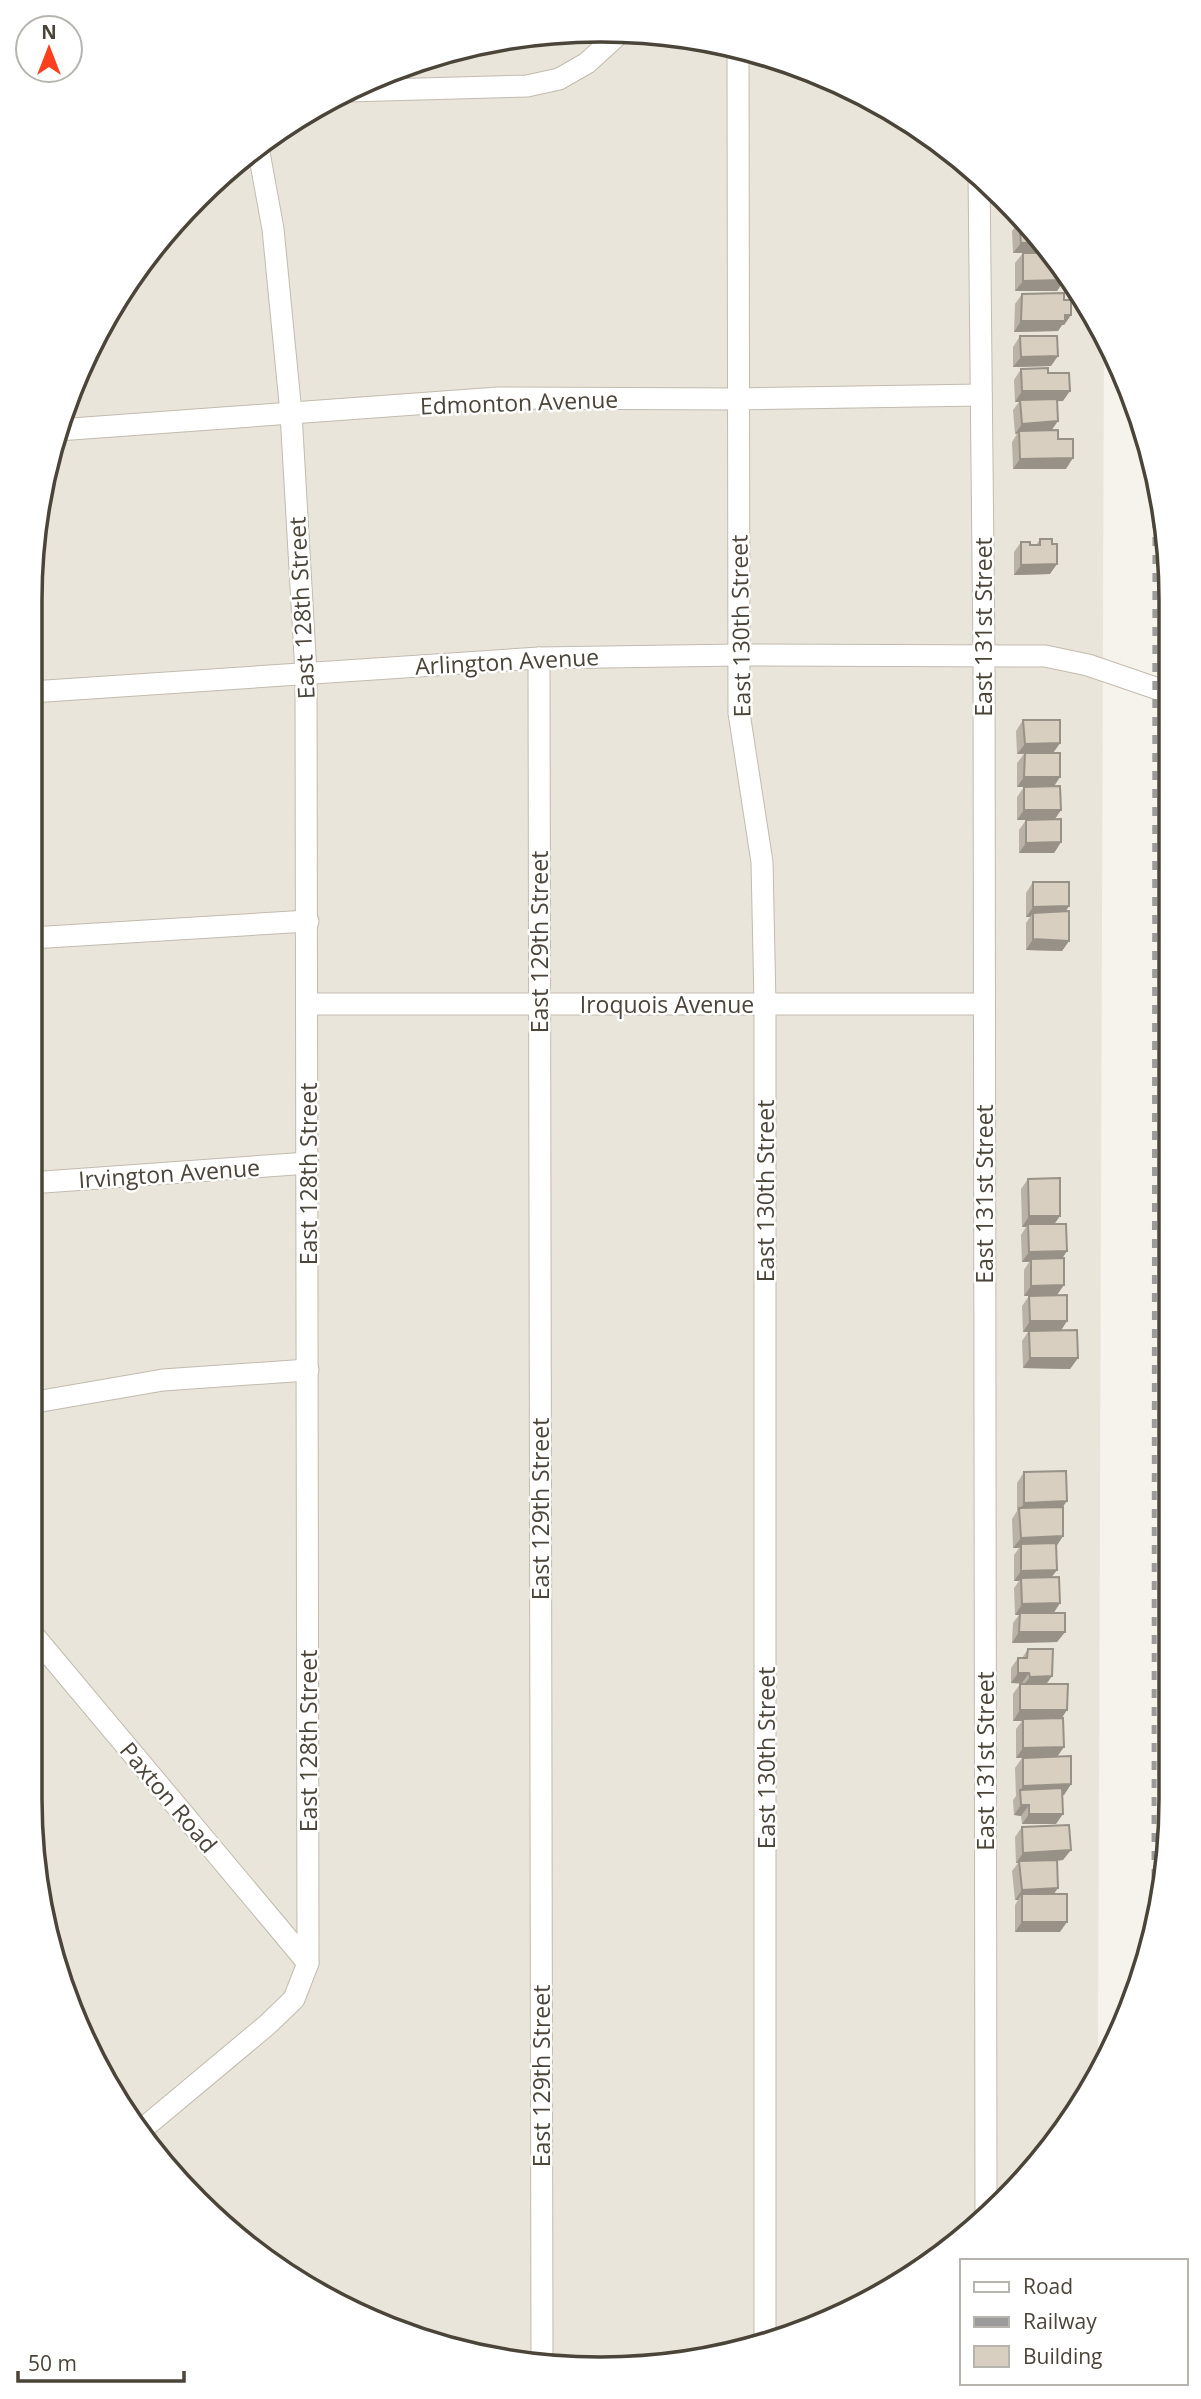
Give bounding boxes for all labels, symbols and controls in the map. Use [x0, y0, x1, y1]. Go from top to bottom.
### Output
north arrow [14, 14, 84, 84]
text: N [41, 19, 57, 45]
street label: Edmonton Avenue [419, 383, 619, 421]
street label: East 128th Street [280, 516, 322, 700]
street label: East 130th Street [722, 534, 758, 718]
street label: East 131st Street [967, 537, 999, 717]
street label: Arlington Avenue [414, 640, 600, 682]
street label: East 129th Street [523, 851, 555, 1033]
street label: Iroquois Avenue [580, 988, 754, 1020]
street label: East 128th Street [292, 1083, 324, 1265]
street label: East 130th Street [749, 1100, 781, 1282]
street label: East 131st Street [968, 1104, 1000, 1284]
street label: Irvington Avenue [77, 1151, 261, 1195]
street label: East 129th Street [524, 1418, 556, 1600]
street label: East 128th Street [292, 1650, 324, 1832]
street label: East 130th Street [750, 1667, 782, 1849]
street label: East 131st Street [969, 1671, 1001, 1851]
street label: Paxton Road [113, 1735, 225, 1859]
street label: East 129th Street [525, 1985, 557, 2167]
legend [960, 2259, 1187, 2385]
text: Road [1023, 2272, 1073, 2300]
text: Railway [1023, 2307, 1097, 2335]
scale bar [18, 2340, 184, 2384]
text: Building [1023, 2342, 1102, 2370]
text: 50 m [28, 2349, 77, 2377]

